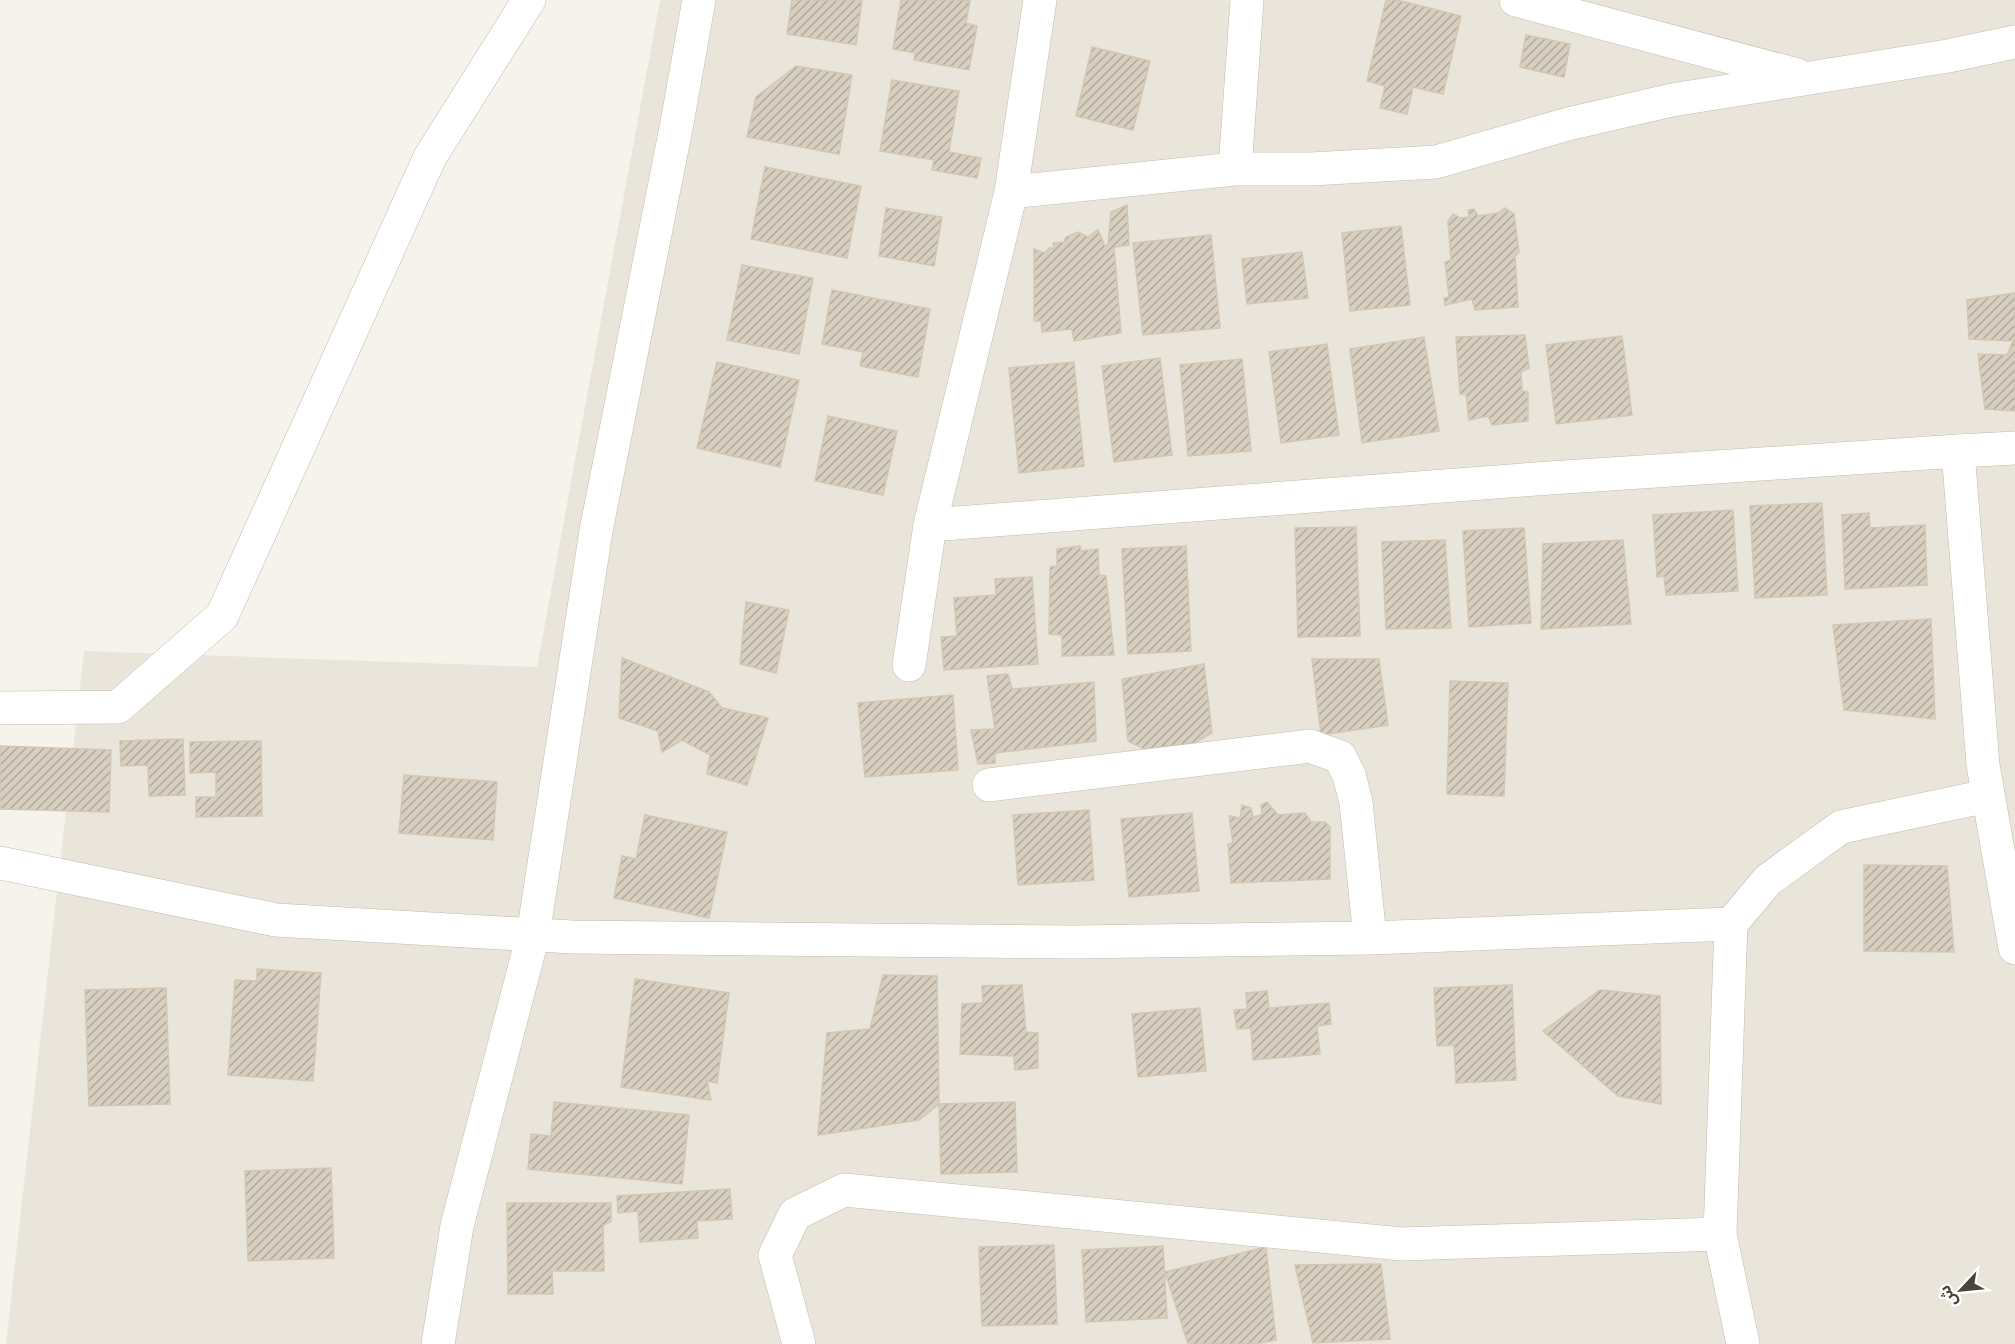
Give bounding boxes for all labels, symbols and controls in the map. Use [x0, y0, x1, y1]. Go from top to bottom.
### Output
north arrow [1931, 1260, 1991, 1320]
text: ش [1935, 1281, 1963, 1310]

